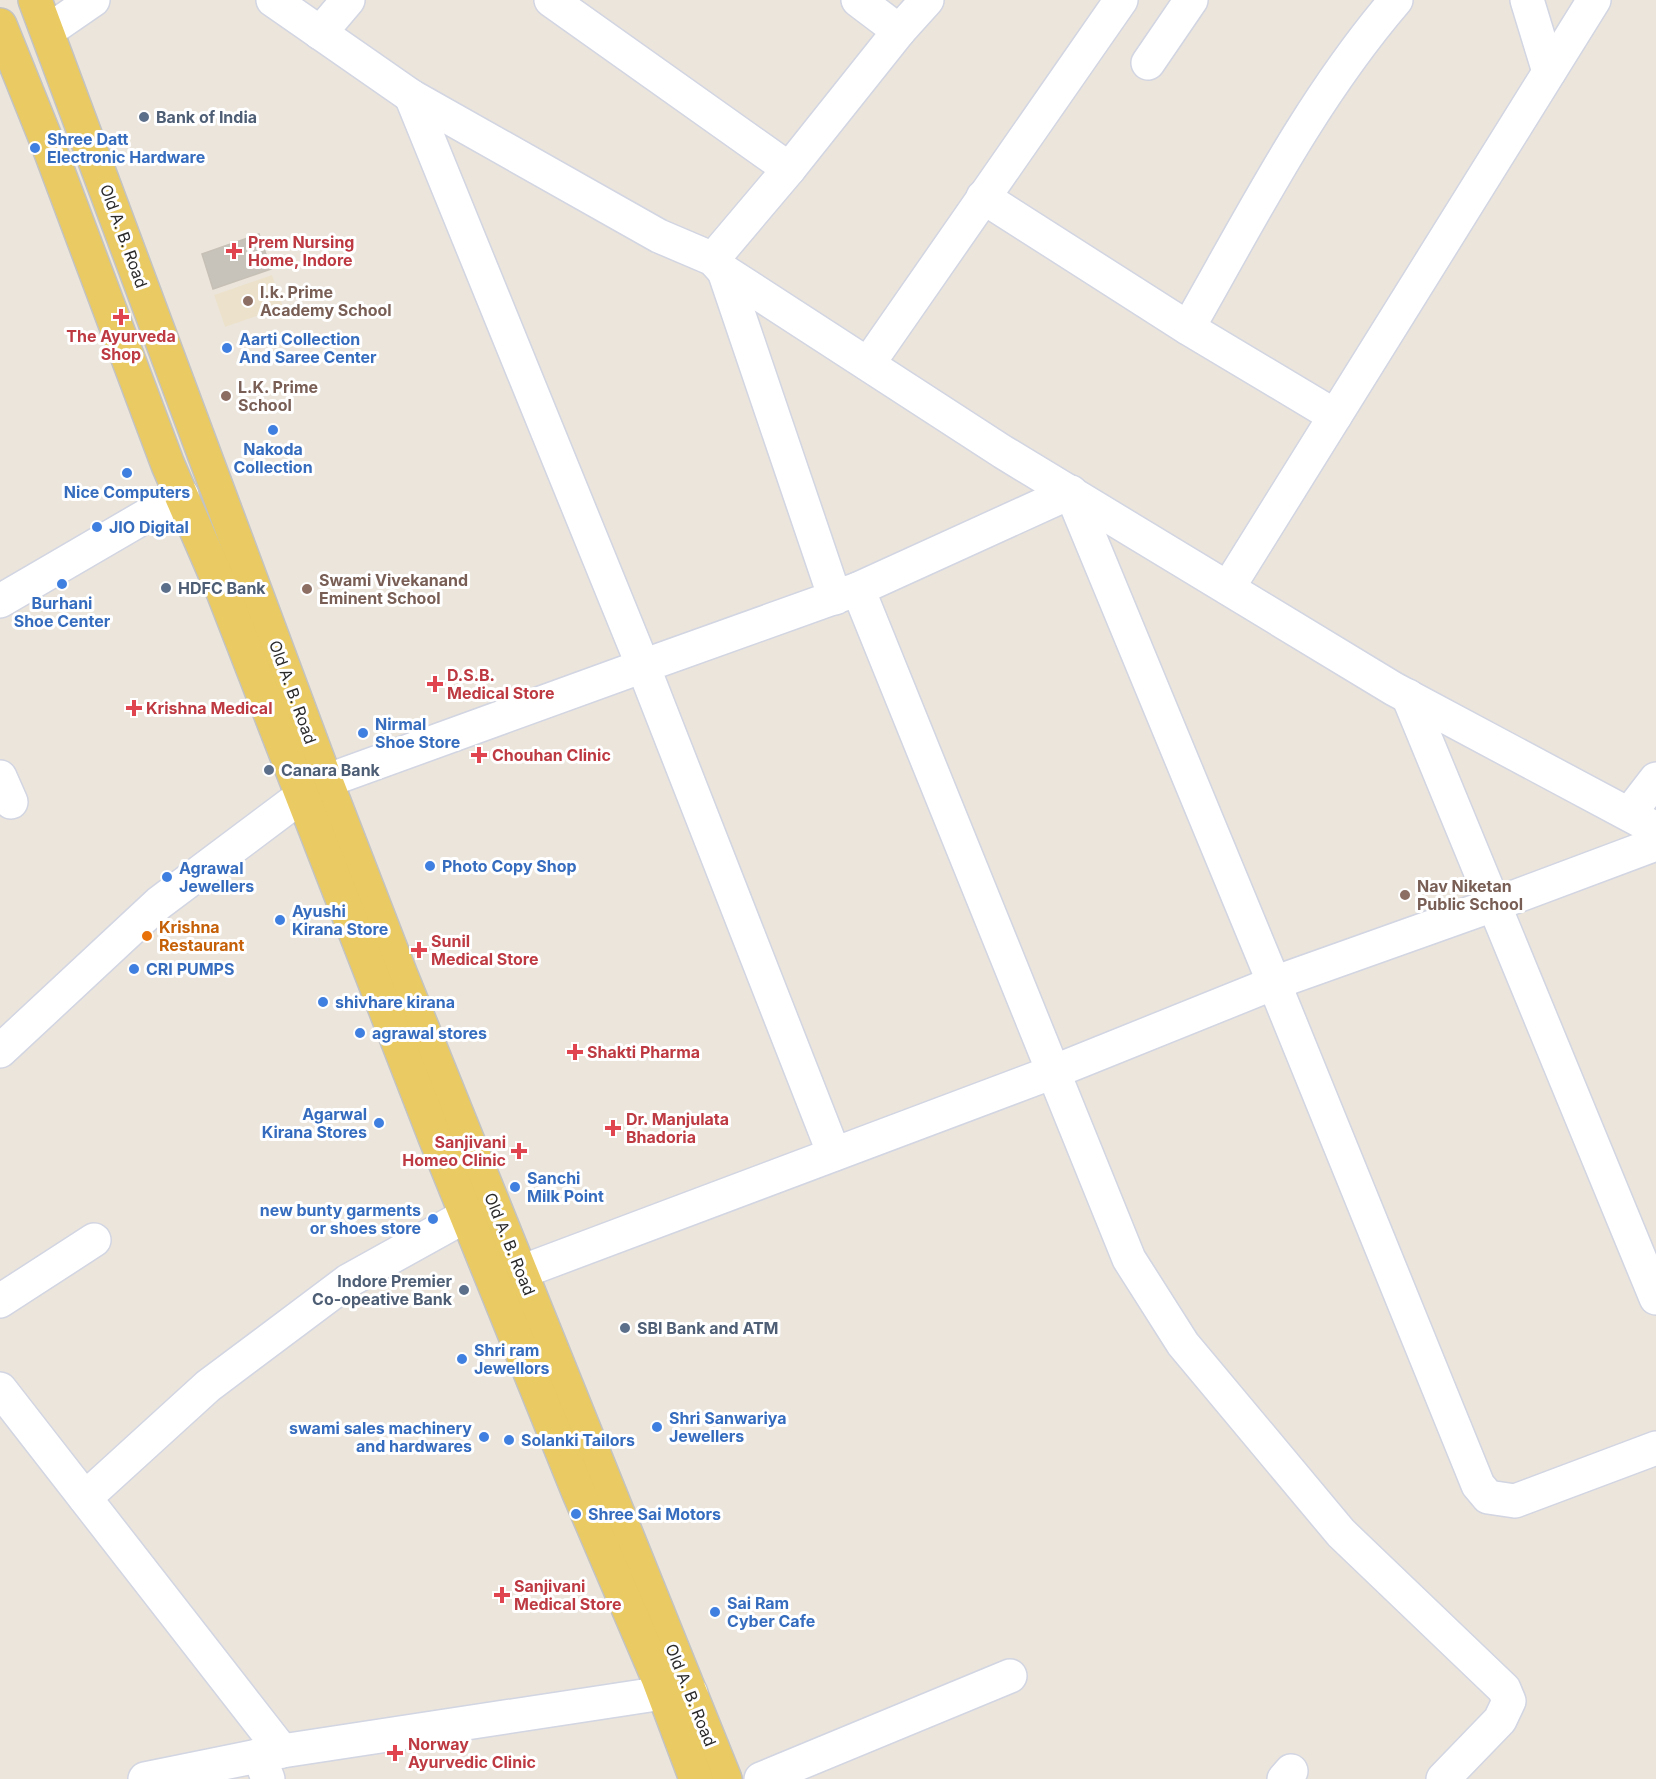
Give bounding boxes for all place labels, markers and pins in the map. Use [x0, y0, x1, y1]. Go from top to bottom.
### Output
place label: Bank of India [156, 107, 257, 127]
marker: Bank of India [137, 110, 151, 124]
place label: Shree Datt Electronic Hardware [47, 129, 205, 167]
marker: Shree Datt Electronic Hardware [28, 141, 42, 155]
place label: Prem Nursing Home, Indore [248, 232, 354, 270]
marker: Prem Nursing Home, Indore [225, 242, 243, 260]
place label: l.k. Prime Academy School [260, 282, 392, 320]
marker: l.k. Prime Academy School [241, 294, 255, 308]
marker: The Ayurveda Shop [114, 310, 128, 324]
place label: The Ayurveda Shop [66, 326, 176, 364]
place label: Aarti Collection And Saree Center [239, 329, 377, 367]
marker: Aarti Collection And Saree Center [220, 341, 234, 355]
place label: L.K. Prime School [238, 377, 318, 415]
marker: L.K. Prime School [219, 389, 233, 403]
marker: Nakoda Collection [266, 423, 280, 437]
place label: Nakoda Collection [233, 439, 313, 477]
marker: Nice Computers [120, 466, 134, 480]
place label: Nice Computers [64, 482, 190, 502]
place label: JIO Digital [109, 517, 189, 537]
marker: JIO Digital [90, 520, 104, 534]
place label: Swami Vivekanand Eminent School [319, 570, 468, 608]
marker: Burhani Shoe Center [55, 577, 69, 591]
place label: HDFC Bank [178, 578, 266, 598]
marker: HDFC Bank [159, 581, 173, 595]
marker: Swami Vivekanand Eminent School [300, 582, 314, 596]
place label: Burhani Shoe Center [14, 593, 111, 631]
place label: D.S.B. Medical Store [447, 665, 555, 703]
marker: D.S.B. Medical Store [428, 677, 442, 691]
place label: Krishna Medical [146, 698, 273, 718]
marker: Krishna Medical [127, 701, 141, 715]
place label: Nirmal Shoe Store [375, 714, 460, 752]
marker: Nirmal Shoe Store [356, 726, 370, 740]
place label: Chouhan Clinic [492, 745, 611, 765]
marker: Chouhan Clinic [470, 746, 488, 764]
place label: Canara Bank [281, 760, 381, 780]
marker: Canara Bank [262, 763, 276, 777]
place label: Photo Copy Shop [442, 856, 577, 876]
place label: Agrawal Jewellers [179, 858, 254, 896]
marker: Photo Copy Shop [423, 859, 437, 873]
marker: Agrawal Jewellers [160, 870, 174, 884]
place label: Nav Niketan Public School [1417, 876, 1523, 914]
marker: Nav Niketan Public School [1398, 888, 1412, 902]
place label: Ayushi Kirana Store [292, 901, 388, 939]
marker: Ayushi Kirana Store [273, 913, 287, 927]
place label: Krishna Restaurant [159, 917, 245, 955]
marker: Krishna Restaurant [140, 929, 154, 943]
place label: Sunil Medical Store [431, 931, 539, 969]
marker: Sunil Medical Store [412, 943, 426, 957]
place label: CRI PUMPS [146, 959, 234, 979]
marker: CRI PUMPS [127, 962, 141, 976]
place label: shivhare kirana [335, 992, 455, 1012]
marker: shivhare kirana [316, 995, 330, 1009]
place label: agrawal stores [372, 1023, 487, 1043]
marker: agrawal stores [353, 1026, 367, 1040]
place label: Shakti Pharma [587, 1042, 700, 1062]
marker: Shakti Pharma [568, 1045, 582, 1059]
place label: Agarwal Kirana Stores [262, 1104, 367, 1142]
place label: Dr. Manjulata Bhadoria [626, 1109, 729, 1147]
marker: Agarwal Kirana Stores [372, 1116, 386, 1130]
marker: Dr. Manjulata Bhadoria [604, 1119, 622, 1137]
place label: Sanjivani Homeo Clinic [402, 1132, 506, 1170]
marker: Sanjivani Homeo Clinic [510, 1142, 528, 1160]
place label: Sanchi Milk Point [527, 1168, 604, 1206]
marker: Sanchi Milk Point [508, 1180, 522, 1194]
place label: new bunty garments or shoes store [260, 1200, 421, 1238]
marker: new bunty garments or shoes store [426, 1212, 440, 1226]
place label: Indore Premier Co-opeative Bank [312, 1271, 453, 1309]
marker: Indore Premier Co-opeative Bank [457, 1283, 471, 1297]
place label: SBI Bank and ATM [637, 1318, 778, 1338]
marker: SBI Bank and ATM [618, 1321, 632, 1335]
place label: Shri ram Jewellors [474, 1340, 550, 1378]
marker: Shri ram Jewellors [455, 1352, 469, 1366]
place label: Shri Sanwariya Jewellers [669, 1408, 787, 1446]
place label: swami sales machinery and hardwares [289, 1418, 472, 1456]
marker: Shri Sanwariya Jewellers [650, 1420, 664, 1434]
marker: swami sales machinery and hardwares [477, 1430, 491, 1444]
place label: Solanki Tailors [521, 1430, 635, 1450]
marker: Solanki Tailors [502, 1433, 516, 1447]
place label: Shree Sai Motors [588, 1504, 721, 1524]
marker: Shree Sai Motors [569, 1507, 583, 1521]
place label: Sanjivani Medical Store [514, 1576, 622, 1614]
marker: Sanjivani Medical Store [495, 1588, 509, 1602]
place label: Sai Ram Cyber Cafe [727, 1593, 815, 1631]
marker: Sai Ram Cyber Cafe [708, 1605, 722, 1619]
place label: Norway Ayurvedic Clinic [408, 1734, 536, 1772]
marker: Norway Ayurvedic Clinic [386, 1744, 404, 1762]

